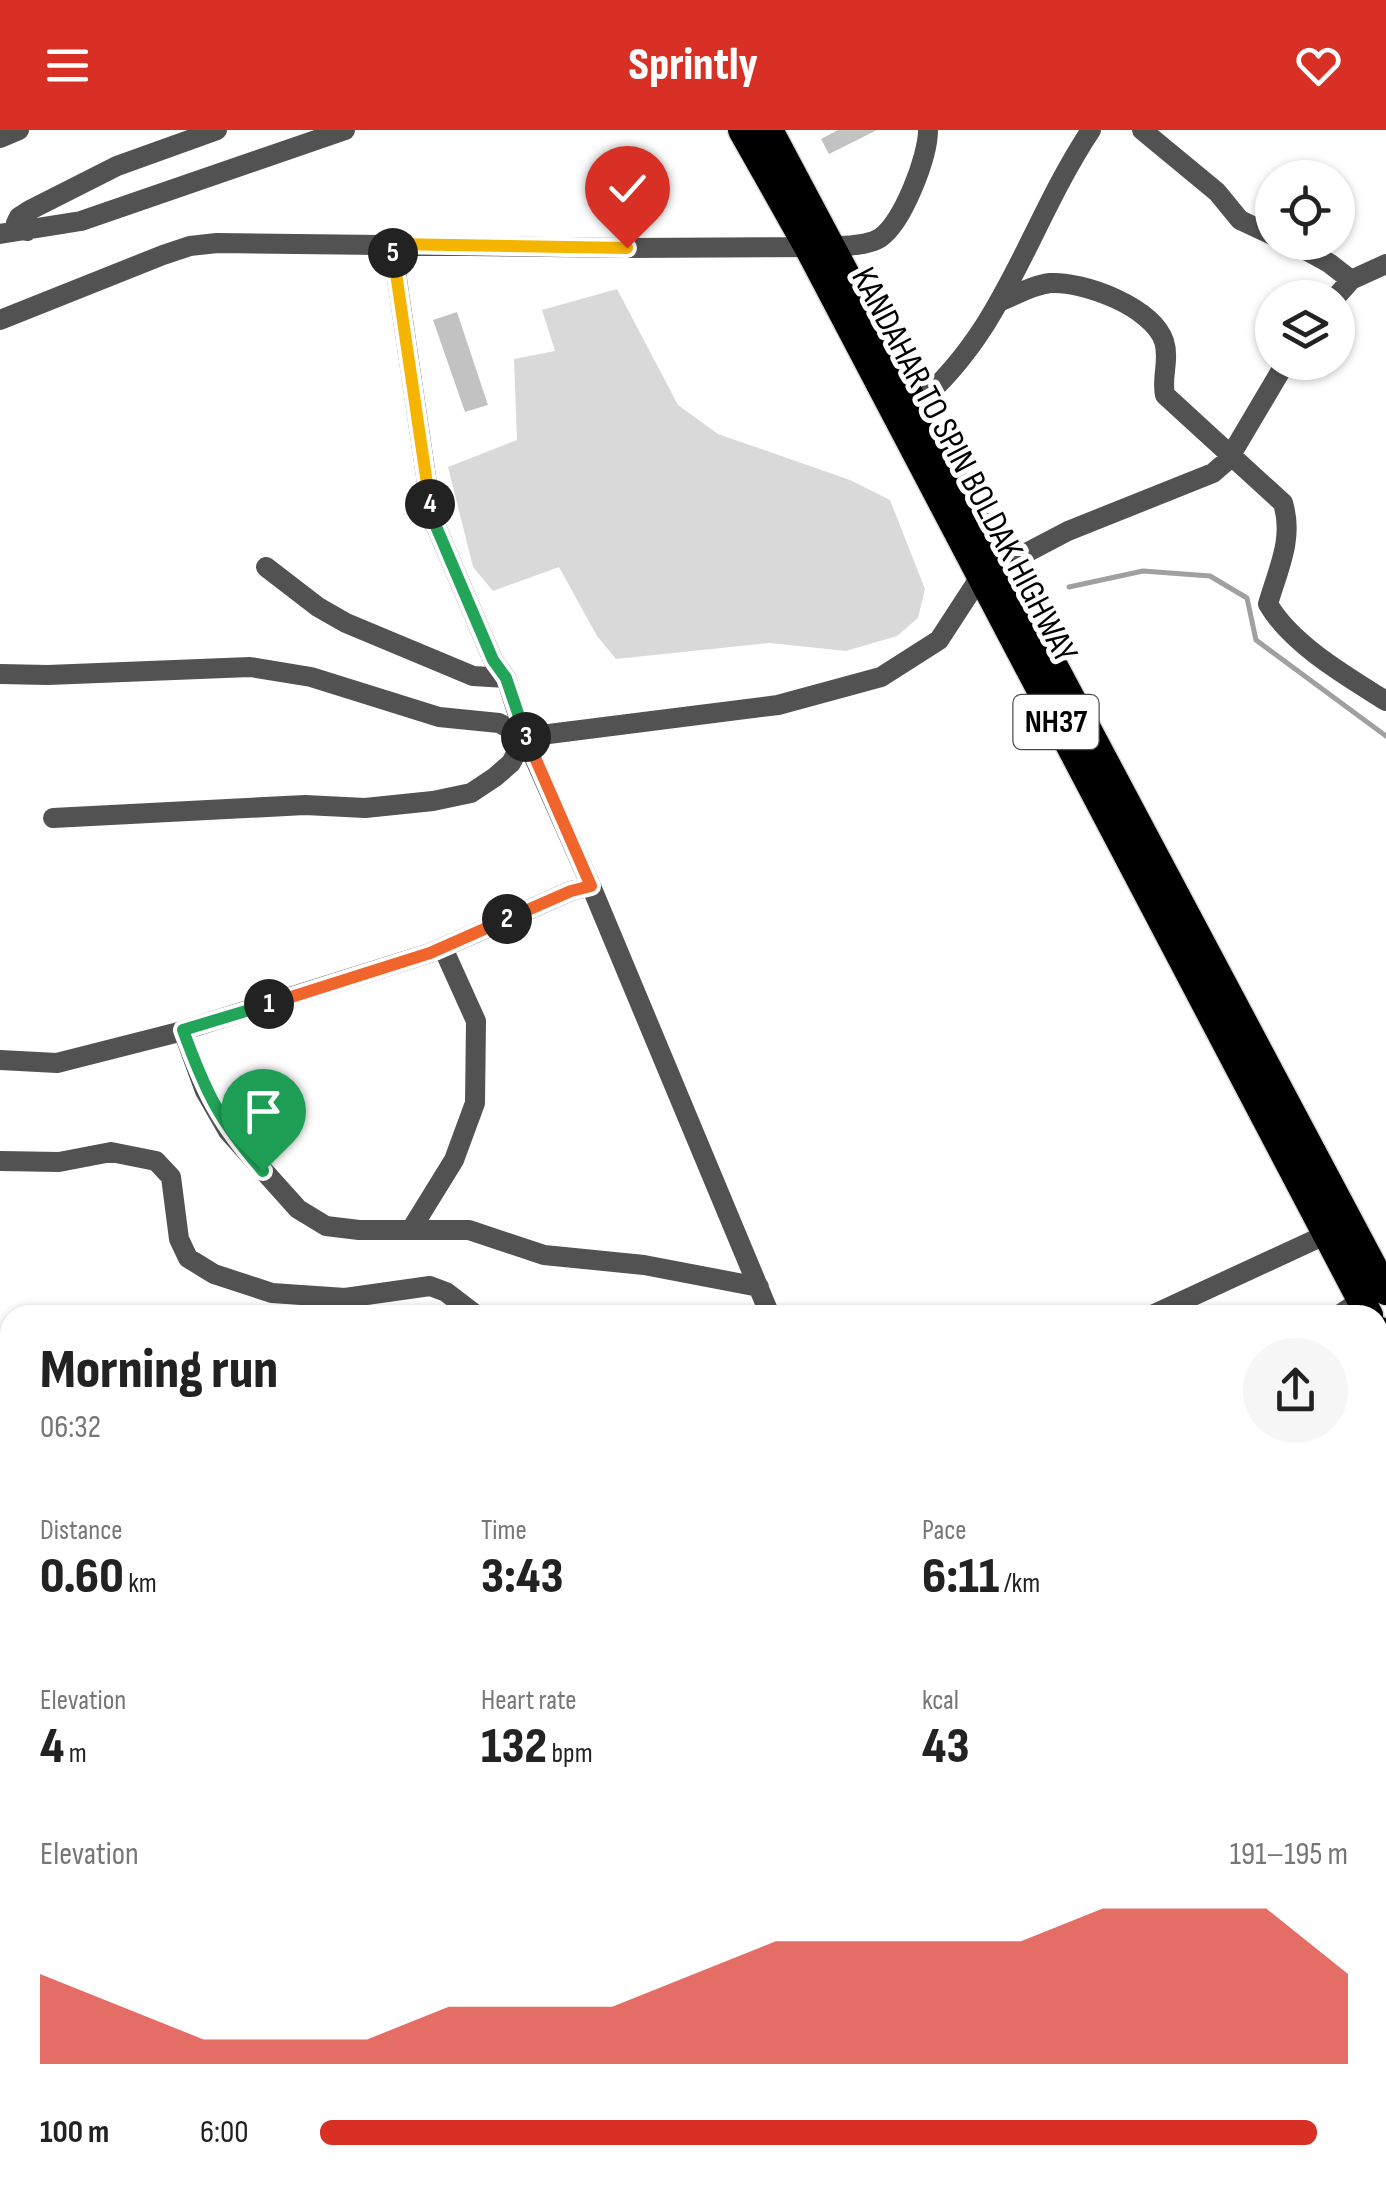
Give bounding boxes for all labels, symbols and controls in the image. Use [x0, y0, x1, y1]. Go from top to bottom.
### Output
icon: menu [40, 38, 95, 93]
text: Sprintly [628, 38, 758, 93]
icon: heart [1291, 38, 1346, 93]
pin [585, 146, 670, 249]
map controls [1255, 160, 1355, 380]
button: locate [1255, 160, 1355, 260]
icon: check [600, 161, 655, 216]
pin: 5 [368, 228, 418, 278]
text: 5 [387, 236, 399, 269]
street label: KANDAHAR TO SPIN BOLDAK HIGHWAY [842, 260, 1087, 670]
button: layers [1255, 280, 1355, 380]
pin: 4 [405, 479, 455, 529]
text: 4 [423, 487, 437, 520]
road number: NH37 [1014, 695, 1098, 749]
pin: 3 [501, 712, 551, 762]
text: 3 [520, 720, 532, 753]
pin: 2 [482, 894, 532, 944]
text: 2 [501, 902, 513, 935]
pin: 1 [244, 979, 294, 1029]
text: 1 [264, 987, 274, 1020]
pin [221, 1069, 306, 1172]
icon: arrive [236, 1084, 291, 1139]
text: Morning run [40, 1337, 278, 1404]
button: share [1243, 1338, 1348, 1443]
text: 06:32 [40, 1408, 101, 1447]
text: Distance [40, 1514, 123, 1547]
text: Time [481, 1514, 527, 1547]
text: Pace [922, 1514, 967, 1547]
text: 0.60 [40, 1547, 124, 1607]
text: 3:43 [481, 1547, 563, 1607]
text: 6:11 [922, 1547, 999, 1607]
text: km [124, 1567, 157, 1600]
text: /km [999, 1567, 1040, 1600]
text: Elevation [40, 1684, 126, 1717]
text: Heart rate [481, 1684, 577, 1717]
text: kcal [922, 1684, 959, 1717]
text: 4 [40, 1717, 64, 1777]
text: 132 [481, 1717, 547, 1777]
text: 43 [922, 1717, 969, 1777]
text: m [64, 1737, 87, 1770]
text: bpm [547, 1737, 593, 1770]
text: Elevation [40, 1835, 139, 1874]
text: 191–195 m [1230, 1835, 1348, 1874]
text: 100 m [40, 2113, 109, 2152]
text: 6:00 [200, 2113, 249, 2152]

